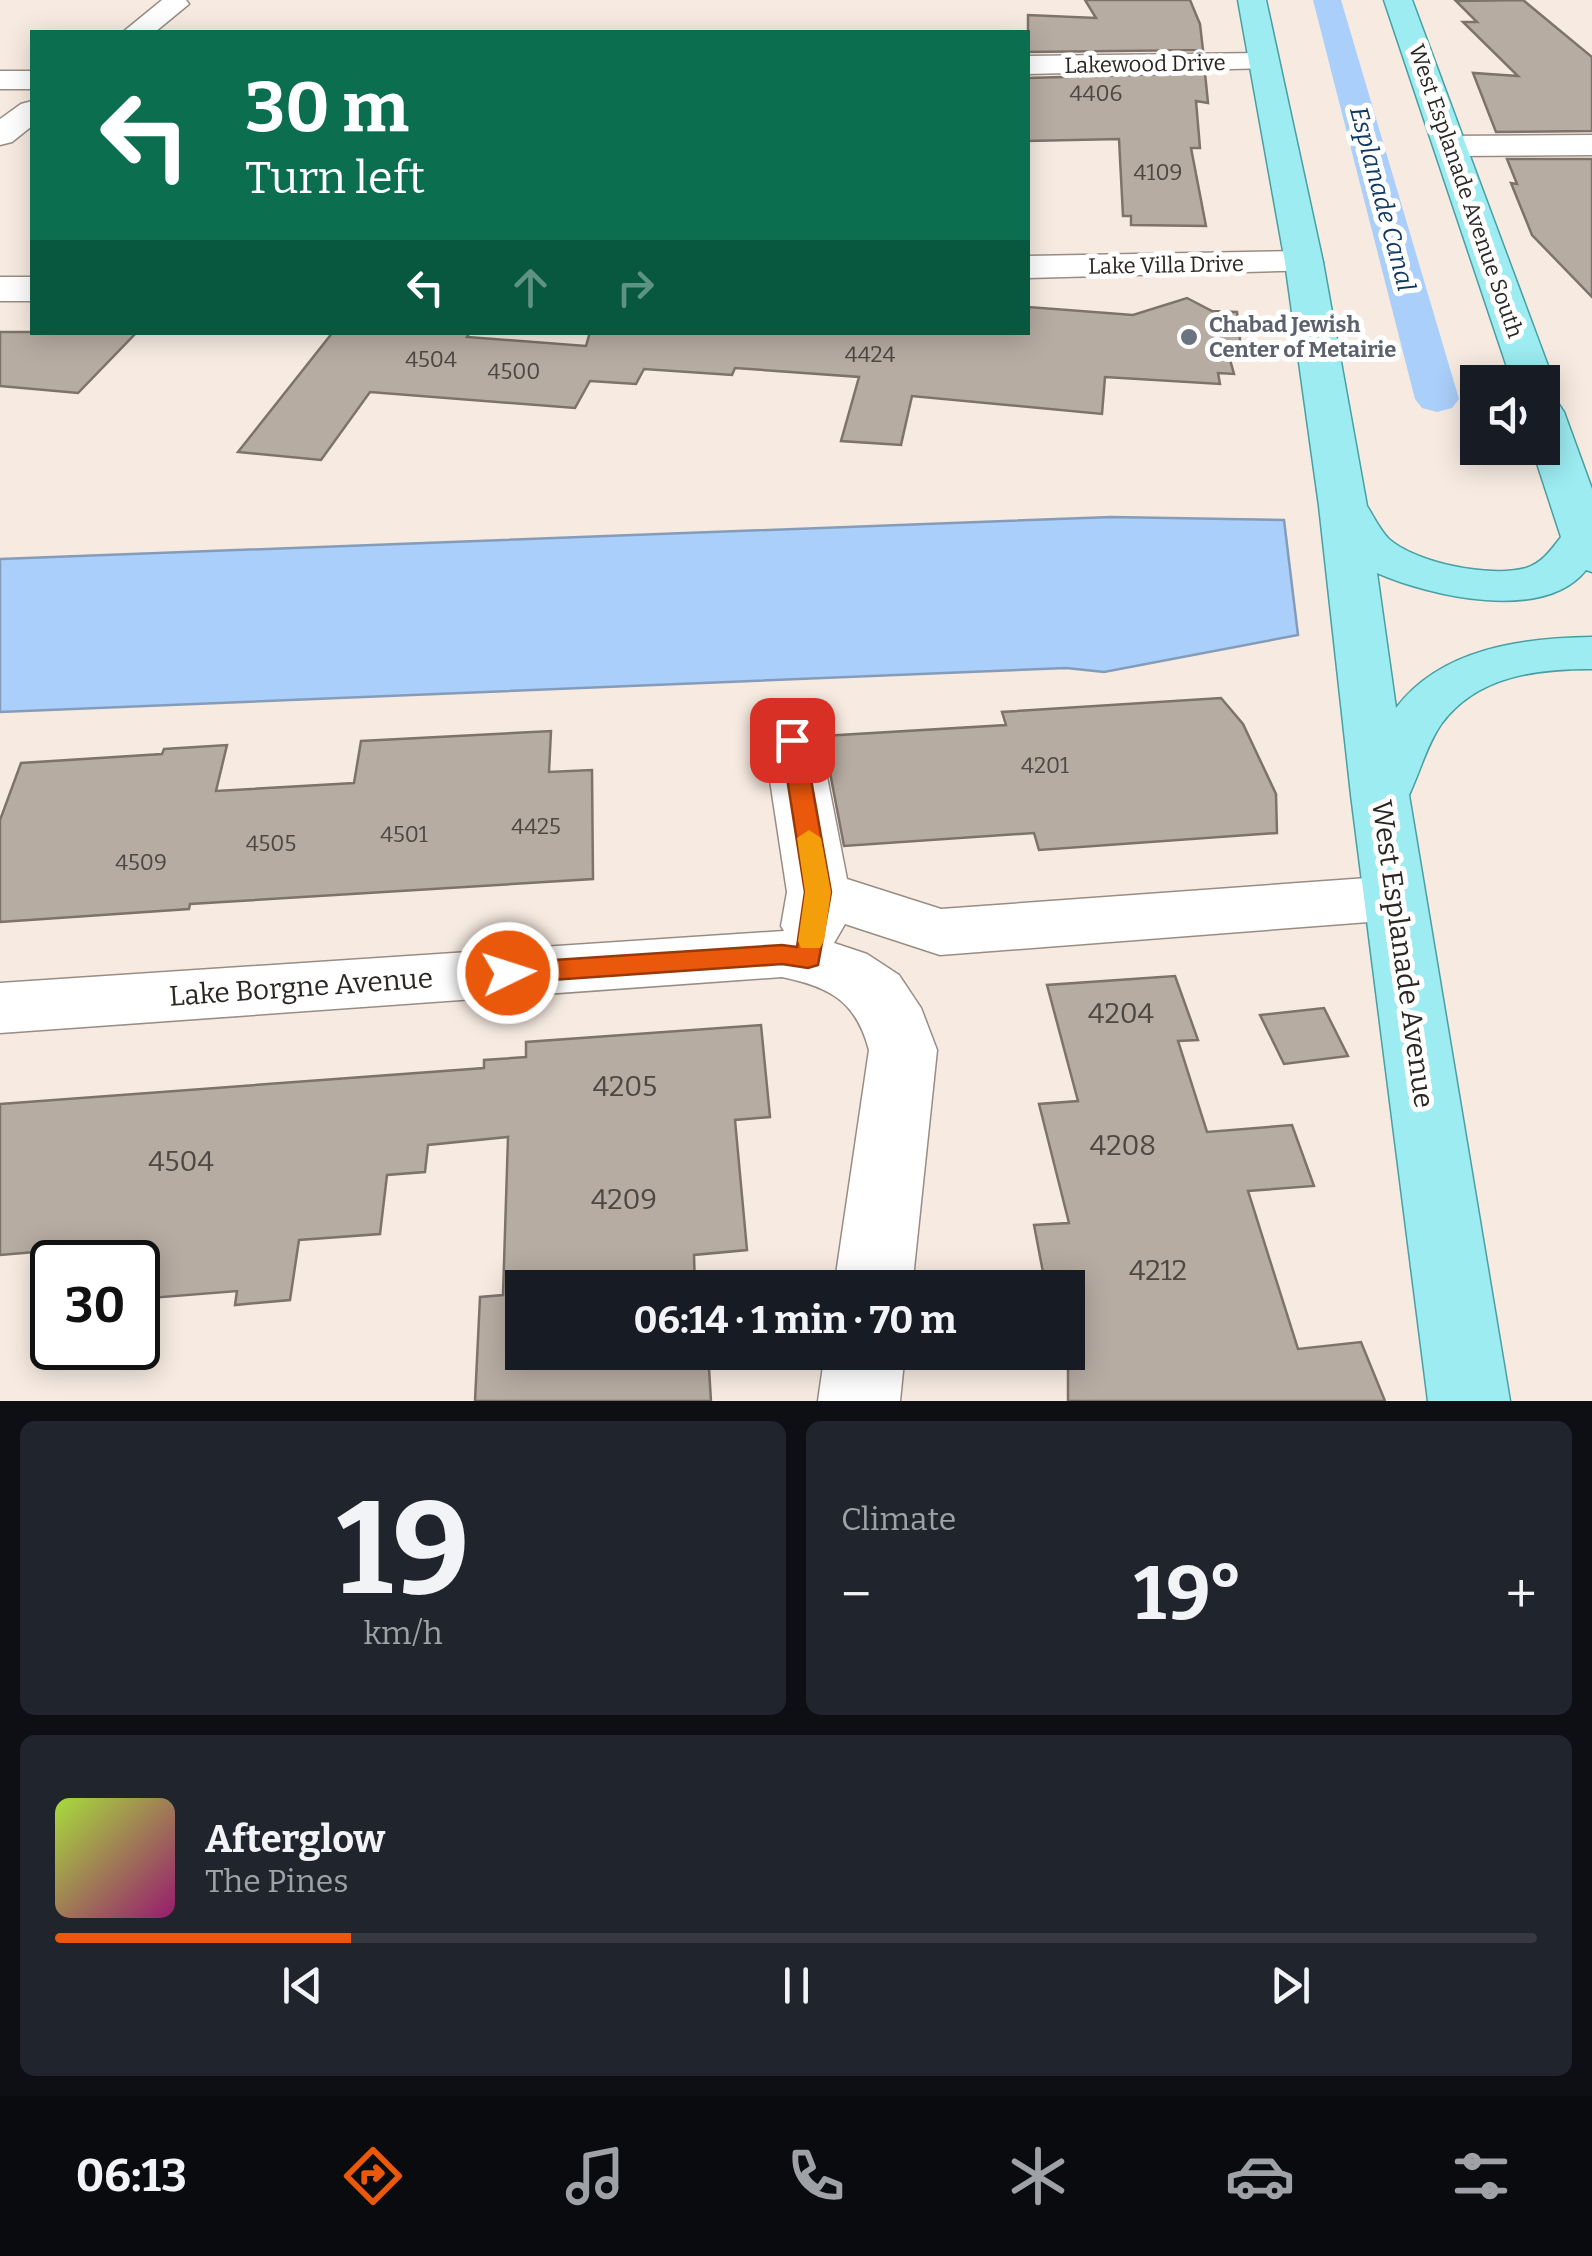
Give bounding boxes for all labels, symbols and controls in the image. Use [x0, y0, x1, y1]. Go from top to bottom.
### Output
street label: West Esplanade Avenue South [1403, 41, 1529, 342]
street label: Lakewood Drive [1064, 49, 1226, 79]
text: 30 m [245, 66, 409, 150]
icon: left [80, 70, 210, 200]
house number: 4406 [1070, 80, 1122, 107]
water label: Esplanade Canal [1343, 103, 1421, 295]
text: Turn left [245, 151, 425, 205]
house number: 4109 [1134, 159, 1182, 186]
street label: Lake Villa Drive [1088, 250, 1244, 280]
icon: left [398, 260, 453, 315]
icon: ahead [503, 260, 558, 315]
icon: right [608, 260, 663, 315]
place label: Chabad Jewish Center of Metairie [1209, 311, 1396, 363]
marker: Chabad Jewish Center of Metairie [1178, 326, 1200, 348]
house number: 4424 [845, 341, 895, 368]
house number: 4504 [405, 346, 457, 373]
house number: 4500 [488, 358, 540, 385]
map controls [1460, 365, 1560, 465]
button: sound [1460, 365, 1560, 465]
pin [750, 698, 835, 783]
icon: arrive [765, 713, 820, 768]
house number: 4201 [1021, 752, 1069, 779]
street label: West Esplanade Avenue [1365, 798, 1441, 1110]
house number: 4425 [511, 813, 561, 840]
house number: 4501 [380, 821, 428, 848]
house number: 4505 [246, 830, 296, 857]
house number: 4509 [115, 849, 167, 876]
position arrow [456, 921, 560, 1025]
street label: Lake Borgne Avenue [168, 961, 434, 1013]
house number: 4204 [1088, 997, 1154, 1030]
house number: 4205 [593, 1070, 657, 1103]
house number: 4208 [1090, 1129, 1156, 1162]
house number: 4504 [148, 1145, 214, 1178]
house number: 4209 [591, 1183, 657, 1216]
speed limit sign: 30 [30, 1240, 160, 1370]
house number: 4212 [1129, 1254, 1187, 1287]
text: 06:14 · 1 min · 70 m [633, 1297, 957, 1343]
text: 19 [337, 1471, 470, 1627]
text: Climate [841, 1500, 956, 1538]
text: 19° [1134, 1549, 1243, 1639]
text: − [841, 1562, 871, 1628]
text: + [1506, 1562, 1537, 1628]
text: km/h [363, 1614, 443, 1652]
text: Afterglow [205, 1816, 385, 1862]
text: The Pines [205, 1862, 349, 1900]
icon: previous [275, 1958, 330, 2013]
icon: pause [769, 1958, 824, 2013]
icon: next [1263, 1958, 1318, 2013]
icon: directions [338, 2141, 408, 2211]
icon: music [560, 2141, 630, 2211]
icon: phone [781, 2141, 851, 2211]
icon: climate [1003, 2141, 1073, 2211]
icon: car [1225, 2141, 1295, 2211]
icon: filters [1446, 2141, 1516, 2211]
text: 06:13 [76, 2149, 187, 2203]

